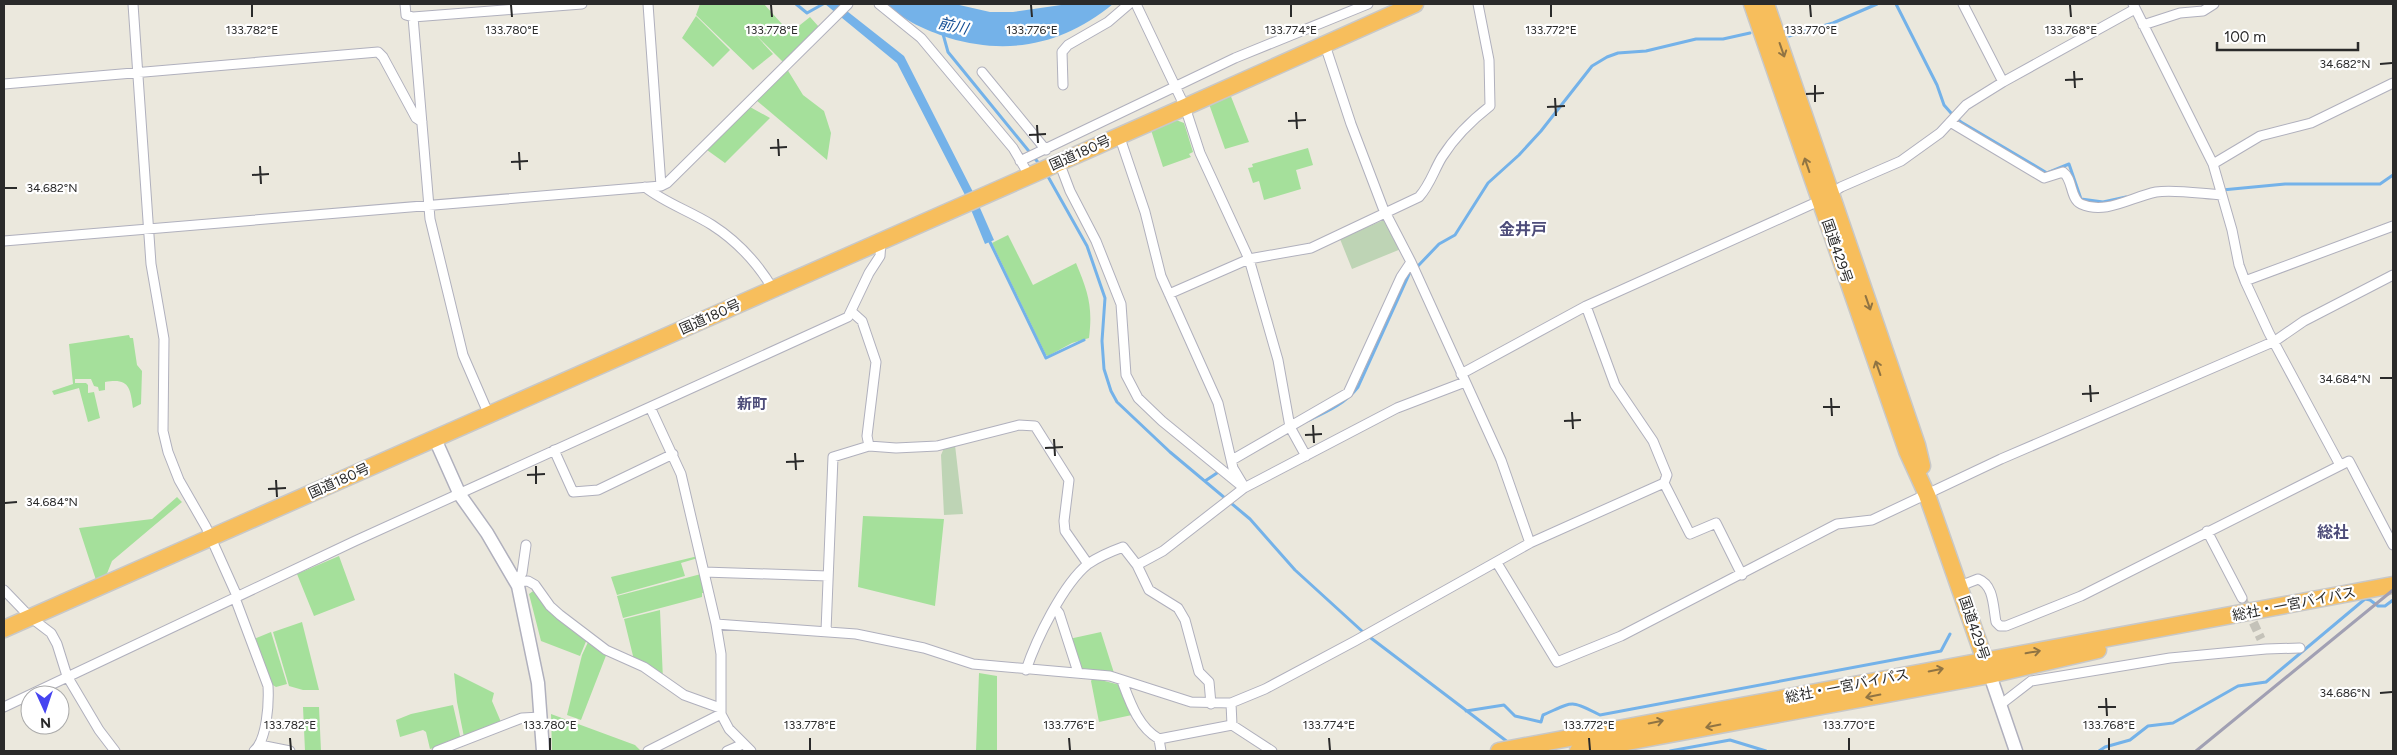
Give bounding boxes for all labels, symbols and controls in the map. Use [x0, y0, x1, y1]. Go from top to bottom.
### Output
water label: 前川 [936, 14, 972, 39]
scale bar [2217, 20, 2358, 52]
text: 133.782°E [226, 23, 278, 37]
text: 133.780°E [485, 23, 539, 37]
text: 133.778°E [746, 23, 798, 37]
text: 133.776°E [1006, 23, 1058, 37]
text: 133.774°E [1265, 23, 1317, 37]
text: 133.772°E [1525, 23, 1577, 37]
text: 133.770°E [1785, 23, 1837, 37]
text: 133.768°E [2045, 23, 2097, 37]
text: 100 m [2224, 28, 2266, 46]
one-way arrow [1778, 42, 1787, 57]
text: 34.682°N [2319, 57, 2371, 71]
street label: 国道180号 [1047, 132, 1113, 174]
one-way arrow [1802, 158, 1812, 174]
text: 34.682°N [26, 181, 78, 195]
street label: 国道429号 [1818, 217, 1856, 285]
district label: 金井戸 [1499, 220, 1547, 239]
one-way arrow [1864, 295, 1873, 310]
street label: 国道180号 [677, 296, 743, 338]
one-way arrow [1873, 361, 1882, 377]
text: 34.684°N [2319, 372, 2371, 386]
district label: 新町 [737, 395, 767, 413]
street label: 国道180号 [306, 460, 372, 502]
text: 34.684°N [26, 495, 78, 509]
district label: 総社 [2317, 523, 2349, 542]
street label: 総社・一宮バイパス [2231, 584, 2357, 624]
street label: 国道429号 [1955, 594, 1993, 662]
one-way arrow [2024, 646, 2040, 656]
one-way arrow [1928, 664, 1944, 674]
street label: 総社・一宮バイパス [1784, 666, 1910, 706]
north arrow [20, 685, 70, 735]
text: 34.686°N [2319, 686, 2371, 700]
one-way arrow [1865, 692, 1881, 702]
text: N [40, 714, 52, 731]
one-way arrow [1648, 717, 1664, 727]
text: 133.782°E [264, 718, 316, 732]
text: 133.780°E [523, 718, 577, 732]
text: 133.778°E [784, 718, 836, 732]
text: 133.776°E [1043, 718, 1095, 732]
text: 133.774°E [1303, 718, 1355, 732]
text: 133.772°E [1563, 718, 1615, 732]
text: 133.770°E [1823, 718, 1875, 732]
text: 133.768°E [2083, 718, 2135, 732]
one-way arrow [1706, 722, 1722, 731]

